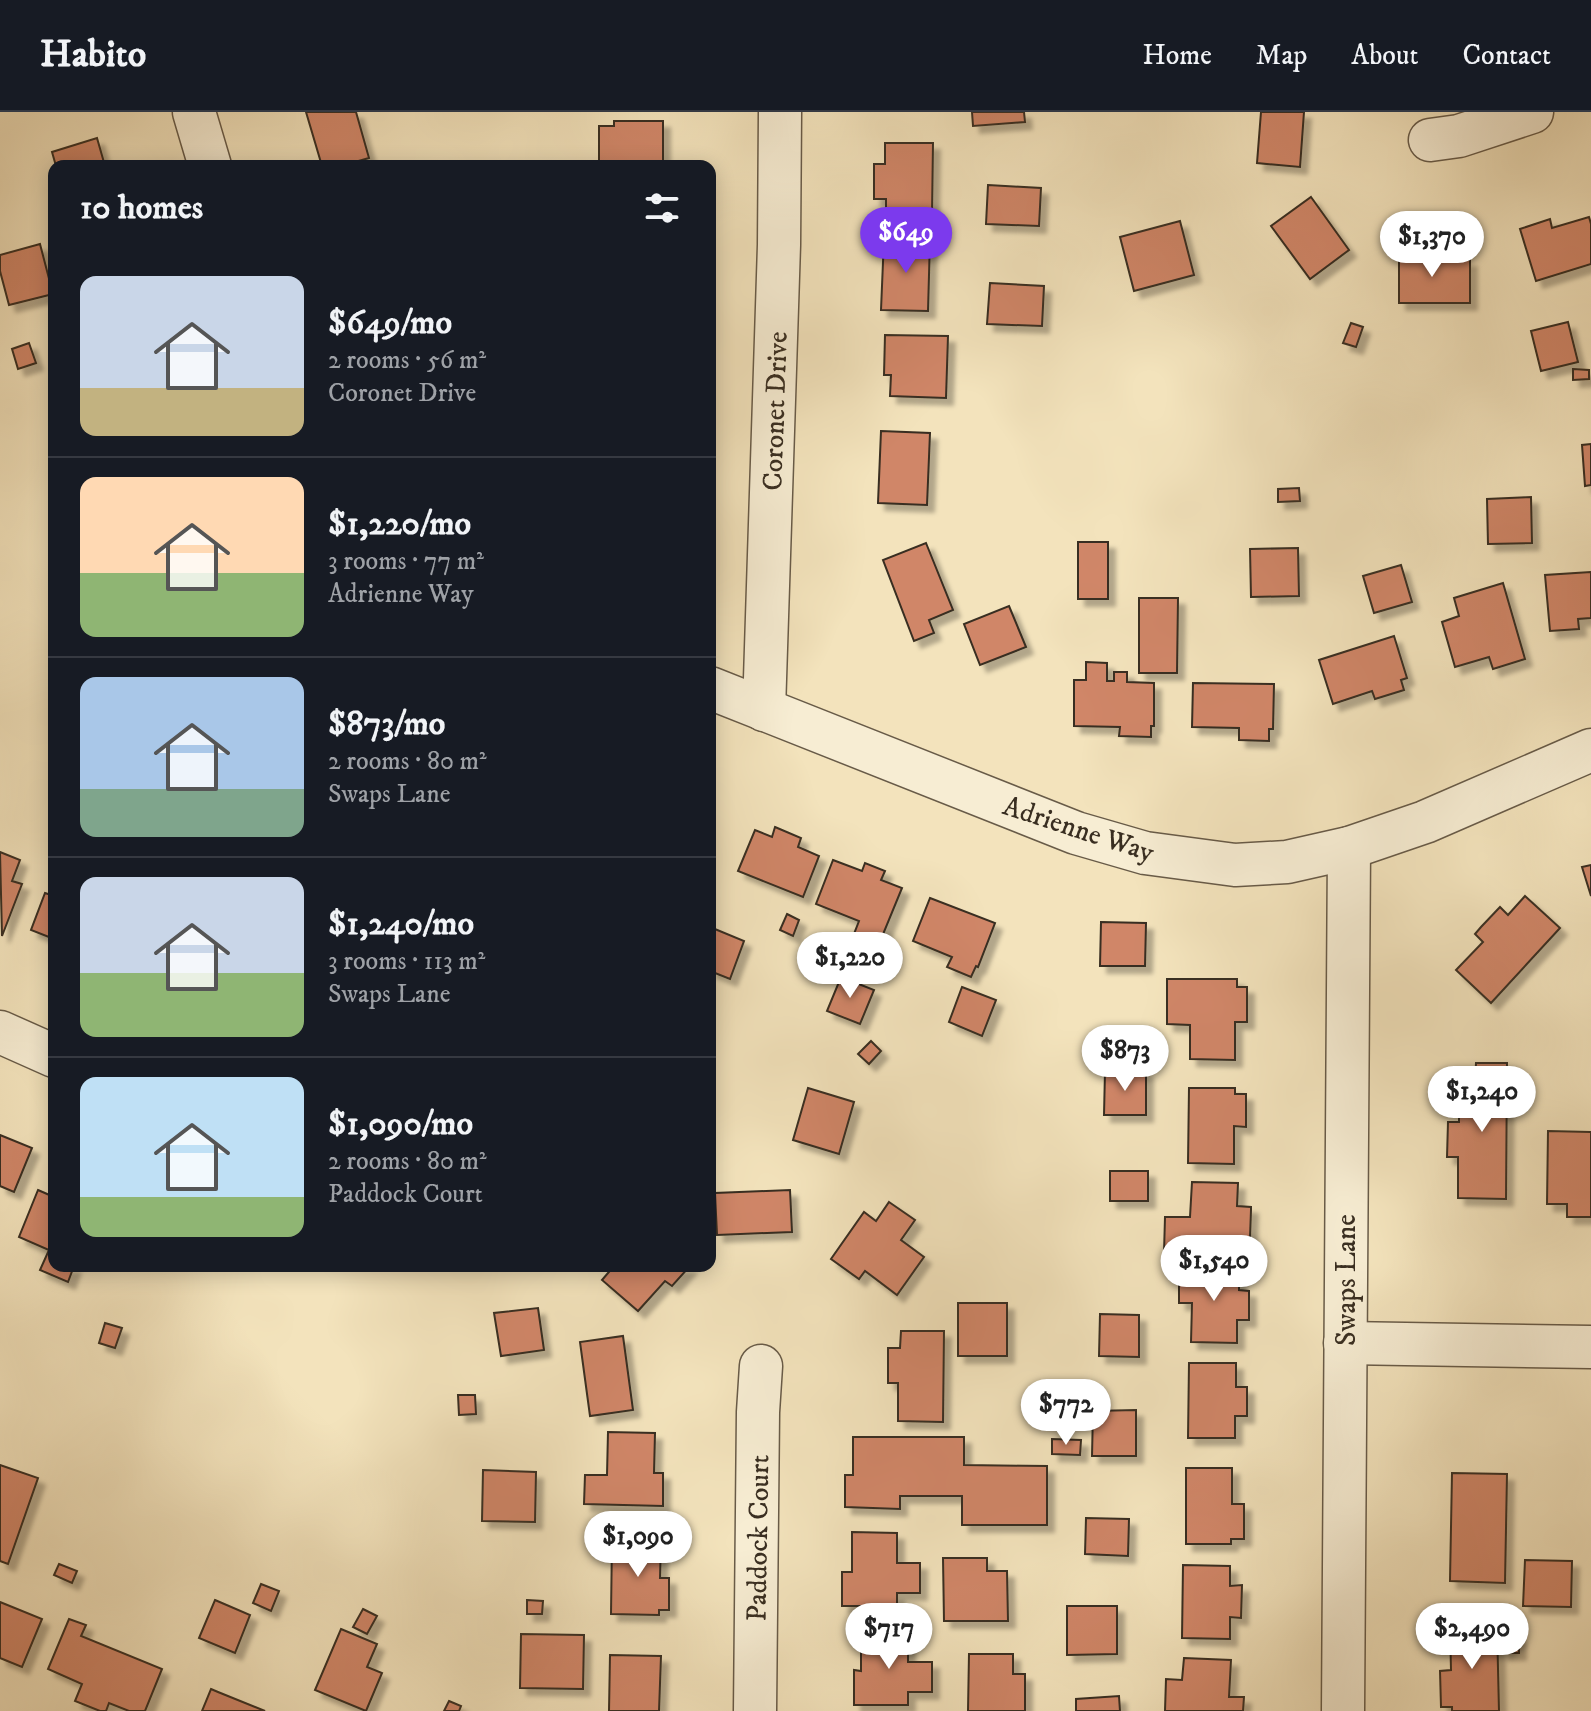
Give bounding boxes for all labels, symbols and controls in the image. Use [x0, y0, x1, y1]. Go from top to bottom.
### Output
text: Habito [40, 31, 146, 79]
text: Home [1143, 38, 1212, 73]
text: Map [1256, 38, 1307, 73]
text: About [1351, 38, 1418, 73]
text: Contact [1462, 38, 1551, 73]
icon: filters [640, 186, 684, 230]
text: 10 homes [80, 187, 203, 229]
pin: $649 [859, 207, 953, 275]
pin: $1,370 [1367, 211, 1497, 279]
text: $649 [878, 216, 934, 249]
text: $1,370 [1398, 220, 1466, 253]
text: $649/mo [328, 302, 452, 344]
icon: home [144, 308, 240, 404]
street label: Coronet Drive [755, 331, 796, 491]
text: 2 rooms · 56 m² [328, 344, 486, 377]
text: Coronet Drive [328, 377, 476, 410]
text: $1,220/mo [328, 503, 471, 545]
icon: home [144, 509, 240, 605]
text: 3 rooms · 77 m² [328, 545, 484, 578]
text: Adrienne Way [328, 578, 474, 611]
text: $873/mo [328, 703, 445, 745]
icon: home [144, 709, 240, 805]
text: 2 rooms · 80 m² [328, 745, 487, 778]
text: Swaps Lane [328, 778, 450, 811]
street label: Adrienne Way [999, 789, 1159, 871]
text: $1,240/mo [328, 903, 474, 945]
icon: home [144, 909, 240, 1005]
pin: $1,220 [785, 932, 915, 1000]
text: $1,220 [815, 941, 885, 974]
text: 3 rooms · 113 m² [328, 945, 485, 978]
text: Swaps Lane [328, 978, 450, 1011]
pin: $873 [1078, 1025, 1172, 1093]
text: $873 [1100, 1034, 1150, 1067]
pin: $1,240 [1417, 1066, 1547, 1134]
text: $1,240 [1446, 1075, 1518, 1108]
text: $1,090/mo [328, 1103, 473, 1145]
icon: home [144, 1109, 240, 1205]
text: 2 rooms · 80 m² [328, 1145, 487, 1178]
text: Paddock Court [328, 1178, 483, 1211]
street label: Swaps Lane [1329, 1214, 1364, 1346]
pin: $1,540 [1149, 1235, 1279, 1303]
text: $1,540 [1179, 1244, 1249, 1277]
pin: $772 [1019, 1379, 1113, 1447]
text: $772 [1039, 1388, 1093, 1421]
street label: Paddock Court [740, 1454, 777, 1622]
pin: $1,090 [573, 1511, 703, 1579]
text: $1,090 [602, 1520, 674, 1553]
pin: $717 [842, 1603, 936, 1671]
pin: $2,490 [1407, 1603, 1537, 1671]
text: $717 [863, 1612, 915, 1645]
text: $2,490 [1434, 1612, 1510, 1645]

